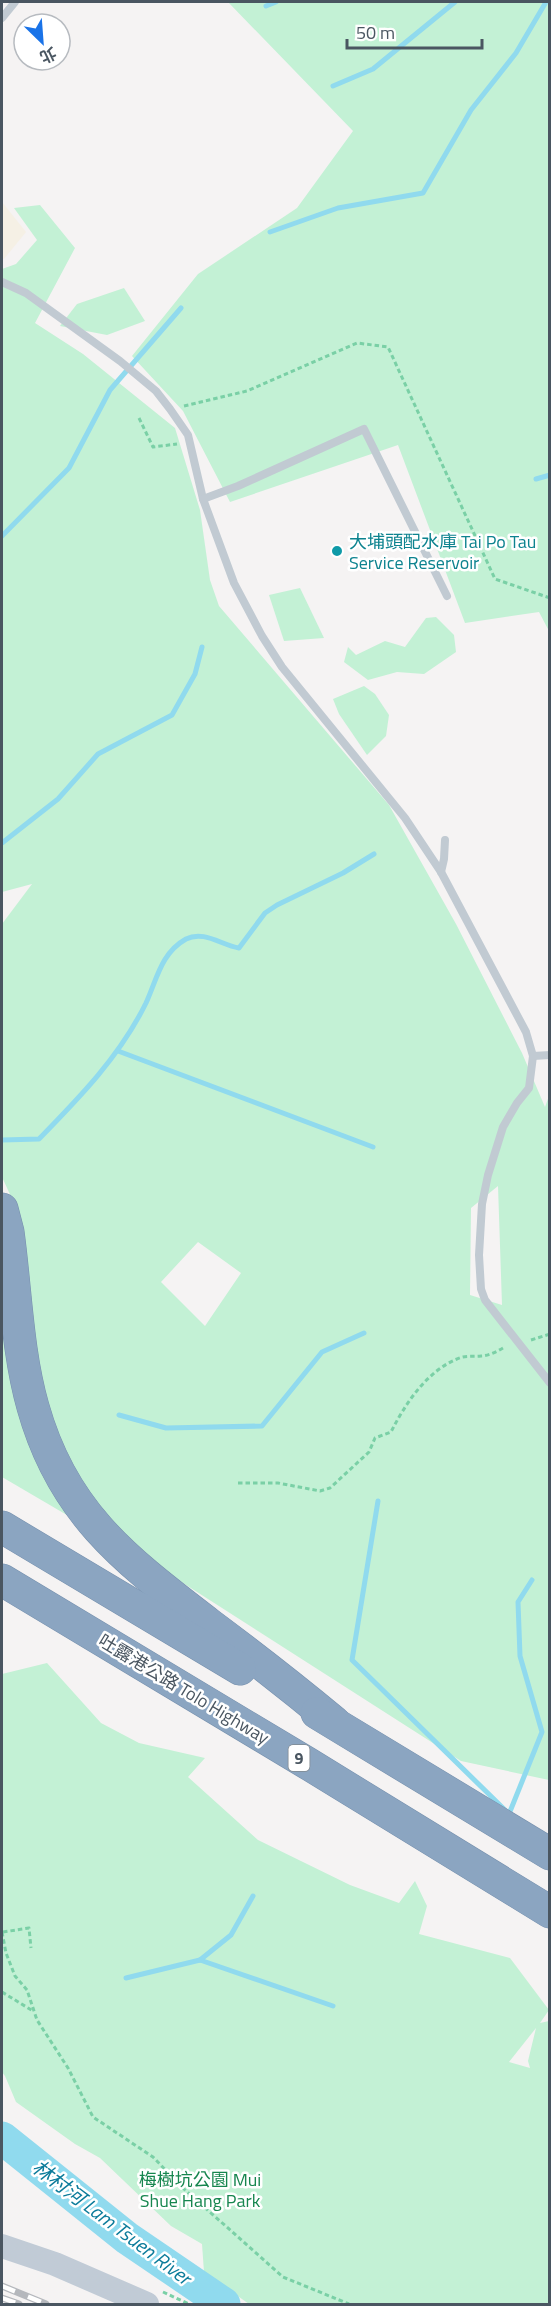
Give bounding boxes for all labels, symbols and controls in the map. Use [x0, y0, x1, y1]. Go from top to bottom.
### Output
north arrow [12, 12, 72, 72]
scale bar [347, 12, 482, 50]
text: 50 m [356, 19, 395, 46]
text: 北 [36, 41, 61, 70]
place label: 大埔頭配水庫 Tai Po Tau Service Reservoir [349, 528, 536, 576]
marker: 大埔頭配水庫 Tai Po Tau Service Reservoir [330, 544, 344, 558]
street label: 吐露港公路 Tolo Highway [93, 1627, 275, 1751]
road number: 9 [288, 1745, 310, 1771]
water label: 林村河 Lam Tsuen River [26, 2152, 200, 2294]
park label: 梅樹坑公園 Mui Shue Hang Park [139, 2166, 261, 2214]

